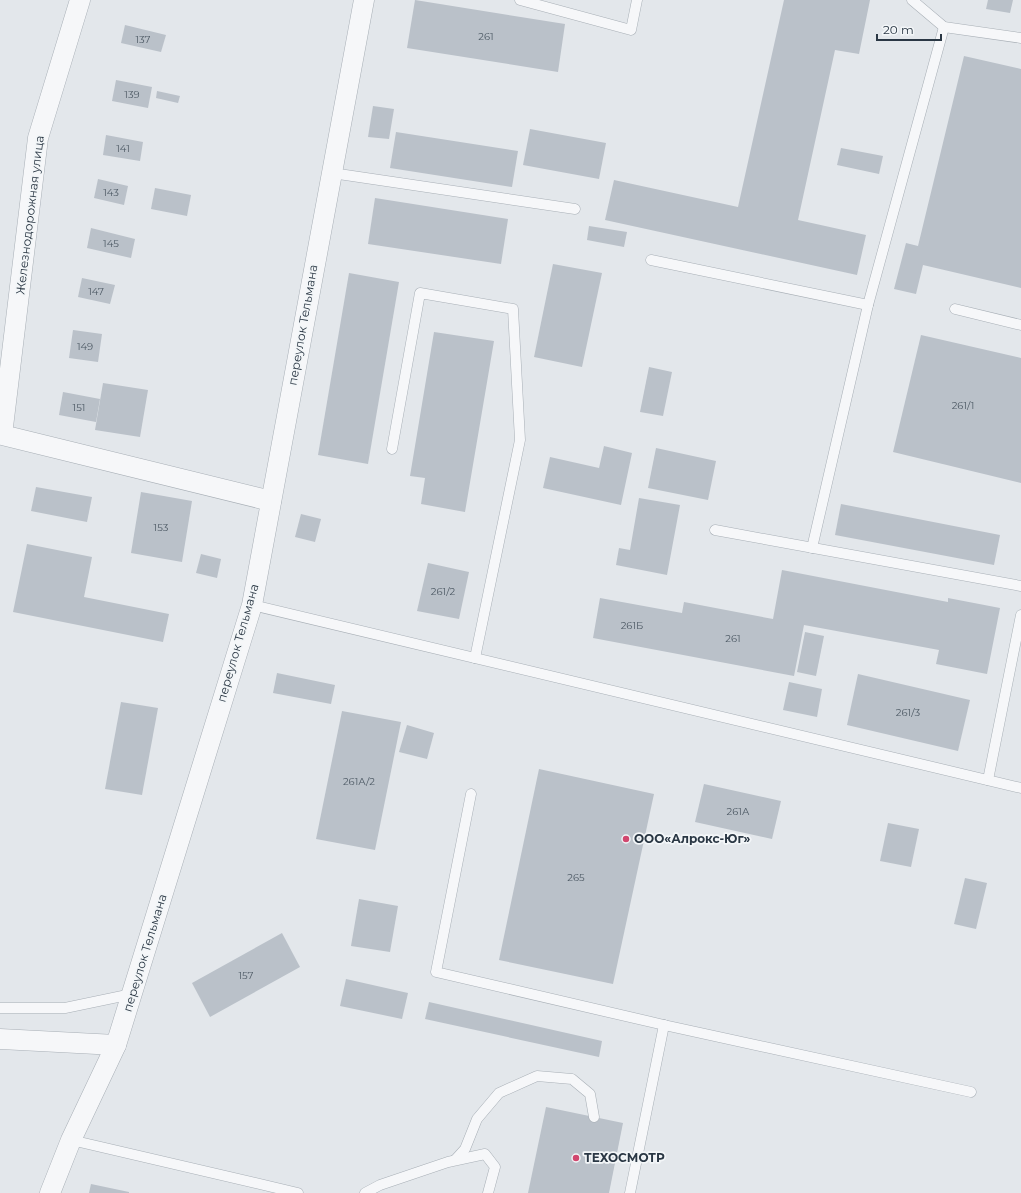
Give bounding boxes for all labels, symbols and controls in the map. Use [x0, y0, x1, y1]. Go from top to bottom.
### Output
scale bar [877, 16, 941, 42]
text: 20 m [883, 22, 914, 37]
house number: 261 [478, 30, 494, 43]
house number: 137 [135, 33, 151, 46]
house number: 139 [124, 88, 140, 101]
street label: Железнодорожная улица [12, 135, 47, 295]
house number: 141 [116, 142, 130, 155]
house number: 143 [103, 186, 119, 199]
house number: 145 [103, 237, 119, 250]
street label: переулок Тельмана [284, 263, 321, 386]
house number: 147 [88, 285, 104, 298]
house number: 149 [77, 340, 93, 353]
house number: 261/1 [952, 399, 974, 412]
house number: 151 [73, 401, 85, 414]
house number: 153 [154, 521, 169, 534]
street label: переулок Тельмана [213, 582, 262, 704]
house number: 261/2 [431, 585, 456, 598]
house number: 261Б [621, 619, 643, 632]
house number: 261 [725, 632, 741, 645]
house number: 261/3 [896, 706, 921, 719]
house number: 261А/2 [343, 775, 375, 788]
house number: 261А [727, 805, 750, 818]
place label: ООО«Алрокс-Юг» [634, 831, 751, 846]
marker: ООО«Алрокс-Юг» [621, 834, 631, 844]
house number: 265 [567, 871, 585, 884]
street label: переулок Тельмана [119, 892, 170, 1014]
house number: 157 [238, 969, 254, 982]
place label: ТЕХОСМОТР [584, 1150, 665, 1165]
marker: ТЕХОСМОТР [571, 1153, 581, 1163]

